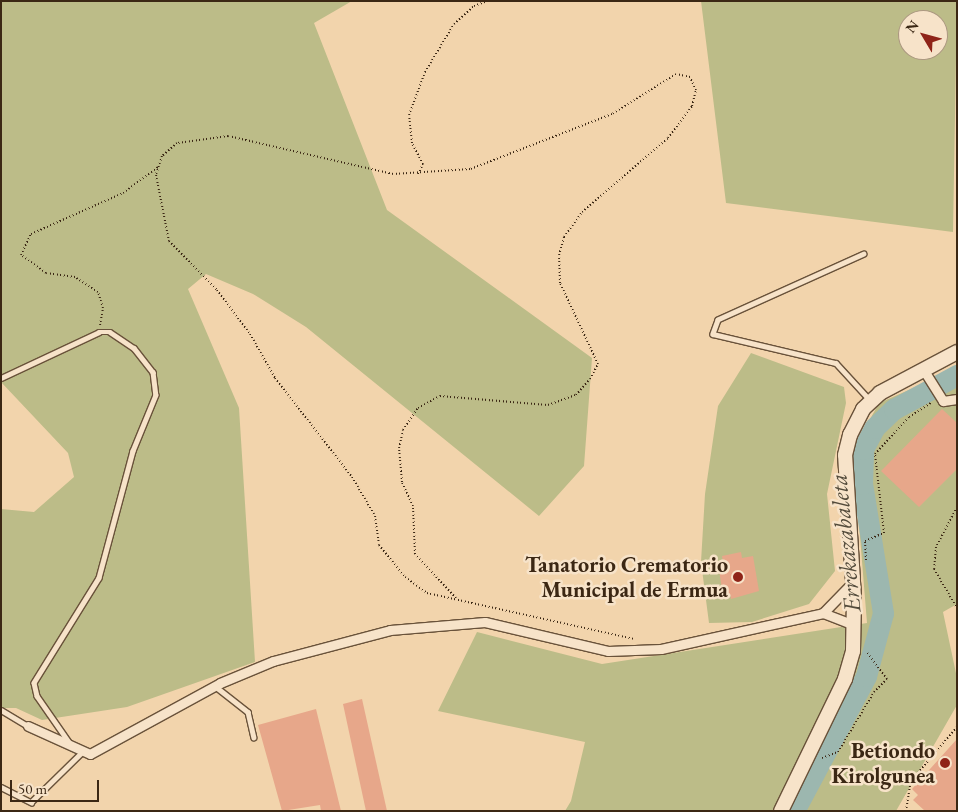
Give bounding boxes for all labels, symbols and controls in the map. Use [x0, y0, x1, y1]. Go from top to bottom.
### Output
north arrow [898, 10, 948, 60]
text: N [901, 17, 922, 37]
water label: Errekazabaleta [823, 472, 867, 614]
place label: Tanatorio Crematorio Municipal de Ermua [525, 551, 728, 602]
marker: Tanatorio Crematorio Municipal de Ermua [732, 571, 744, 583]
place label: Betiondo Kirolgunea [831, 737, 935, 788]
marker: Betiondo Kirolgunea [939, 757, 951, 769]
scale bar [12, 770, 101, 802]
text: 50 m [18, 779, 47, 798]

